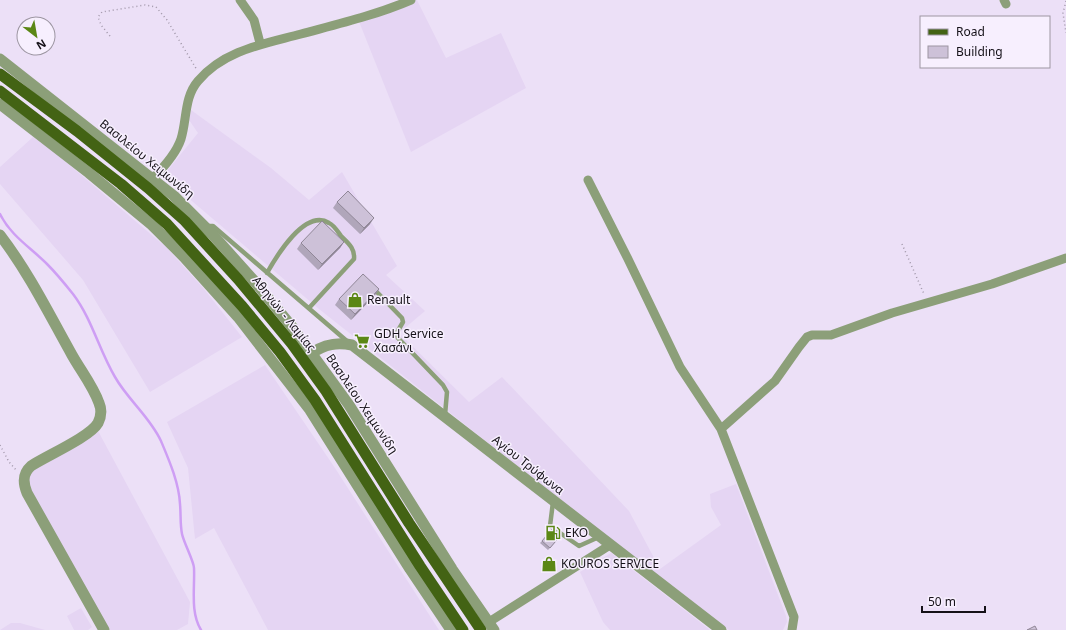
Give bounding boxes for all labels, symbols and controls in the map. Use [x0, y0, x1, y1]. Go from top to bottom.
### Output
north arrow [16, 16, 56, 56]
legend [920, 16, 1050, 68]
text: Road [956, 23, 985, 40]
text: N [34, 36, 49, 54]
text: Building [956, 43, 1003, 60]
street label: Βασιλείου Χειμωνίδη [96, 115, 198, 202]
street label: Αθηνών - Λαμίας [249, 272, 320, 355]
shop icon: Renault [346, 291, 364, 309]
place label: Renault [367, 291, 411, 308]
place label: GDH Service Χασάνι [374, 325, 444, 356]
supermarket icon: GDH Service Χασάνι [353, 332, 371, 350]
street label: Βασιλείου Χειμωνίδη [323, 350, 402, 457]
street label: Αγίου Τρύφωνα [489, 431, 568, 498]
fuel station icon: EKO [544, 524, 562, 542]
place label: EKO [565, 524, 588, 541]
shop icon: KOUROS SERVICE [540, 555, 558, 573]
place label: KOUROS SERVICE [561, 555, 659, 572]
scale bar [922, 588, 985, 614]
text: 50 m [928, 593, 956, 610]

